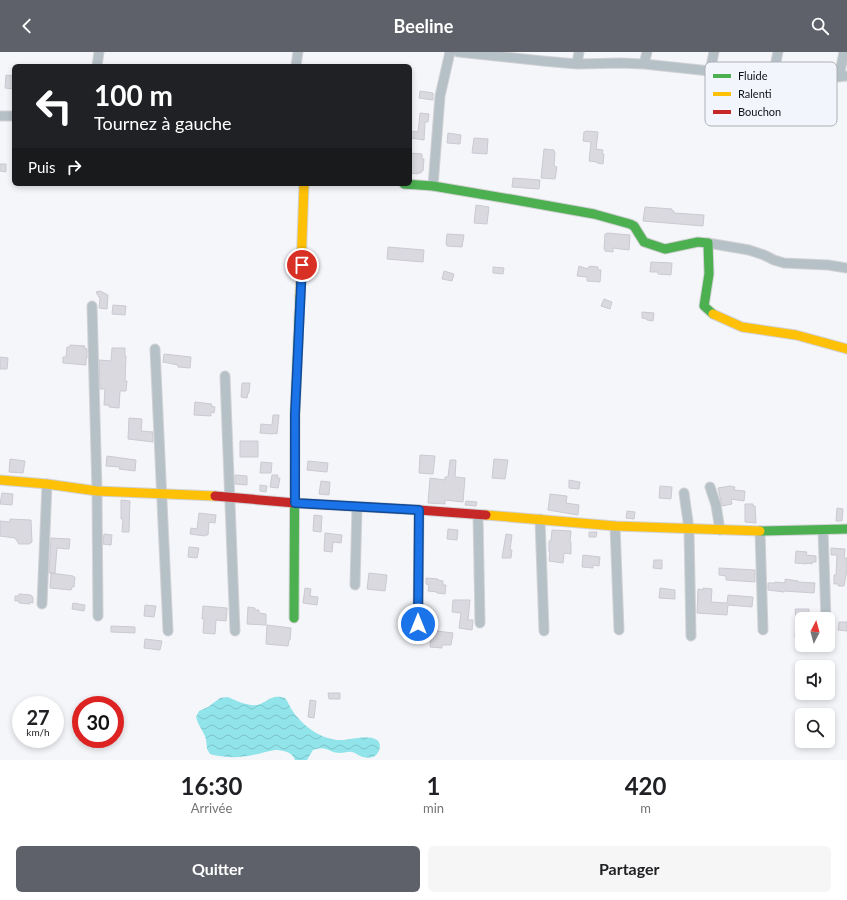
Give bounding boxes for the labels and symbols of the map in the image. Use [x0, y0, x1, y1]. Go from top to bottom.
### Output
legend [705, 62, 837, 126]
text: Fluide [738, 69, 768, 82]
text: Ralenti [738, 87, 772, 100]
text: Bouchon [738, 105, 781, 118]
pin [285, 248, 319, 282]
position arrow [397, 603, 439, 645]
north arrow [795, 612, 835, 652]
speed limit sign: 30 [72, 696, 124, 748]

